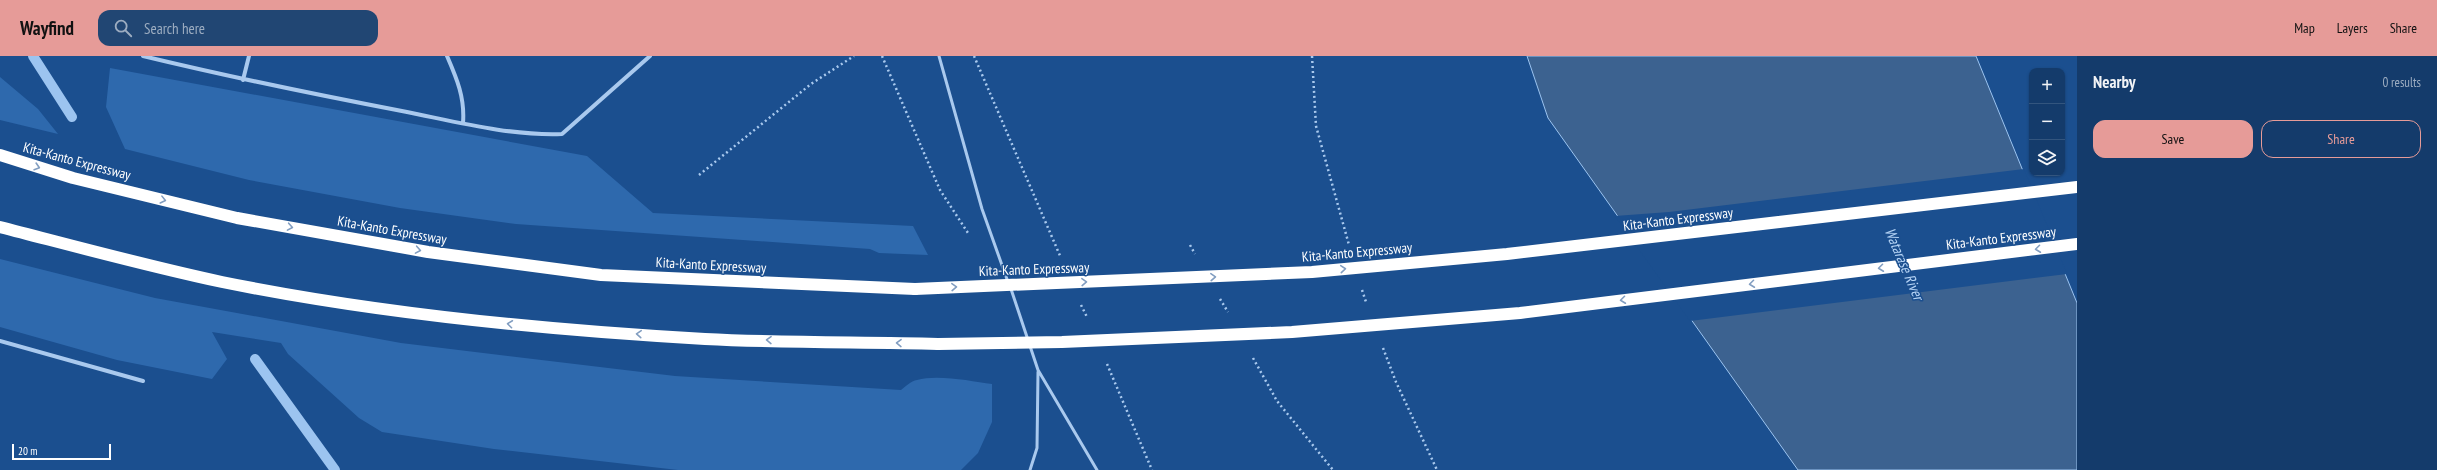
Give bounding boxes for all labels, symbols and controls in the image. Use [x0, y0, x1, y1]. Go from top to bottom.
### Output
search box [98, 10, 378, 46]
text: Wayfind [20, 16, 74, 40]
icon: search [112, 17, 134, 39]
text: Search here [144, 19, 205, 38]
text: Map [2294, 19, 2315, 37]
text: Layers [2337, 19, 2368, 37]
text: Share [2390, 19, 2417, 37]
map controls [2029, 68, 2065, 176]
button: + [2029, 68, 2065, 104]
text: Nearby [2093, 71, 2136, 93]
text: 0 results [2382, 74, 2421, 91]
button: − [2029, 104, 2065, 140]
button: Save [2093, 120, 2253, 158]
button: Share [2261, 120, 2421, 158]
street label: Kita-Kanto Expressway [21, 138, 133, 184]
button: layers [2029, 140, 2065, 176]
one-way arrow [34, 162, 41, 171]
one-way arrow [160, 195, 166, 203]
street label: Kita-Kanto Expressway [1622, 203, 1735, 235]
street label: Kita-Kanto Expressway [336, 212, 449, 249]
one-way arrow [287, 222, 293, 231]
street label: Kita-Kanto Expressway [1945, 222, 2058, 254]
water label: Watarase River [1881, 225, 1929, 305]
street label: Kita-Kanto Expressway [1301, 238, 1414, 266]
one-way arrow [2035, 244, 2041, 253]
one-way arrow [415, 246, 421, 254]
street label: Kita-Kanto Expressway [655, 253, 767, 277]
street label: Kita-Kanto Expressway [978, 258, 1090, 280]
one-way arrow [1878, 263, 1885, 272]
one-way arrow [1340, 265, 1346, 274]
one-way arrow [1211, 273, 1217, 281]
one-way arrow [1081, 278, 1087, 287]
one-way arrow [1749, 279, 1756, 288]
one-way arrow [951, 283, 957, 292]
one-way arrow [1620, 295, 1627, 304]
one-way arrow [507, 320, 513, 329]
one-way arrow [636, 330, 642, 339]
one-way arrow [766, 336, 772, 345]
one-way arrow [896, 339, 902, 347]
scale bar [12, 442, 111, 461]
text: 20 m [18, 444, 37, 458]

